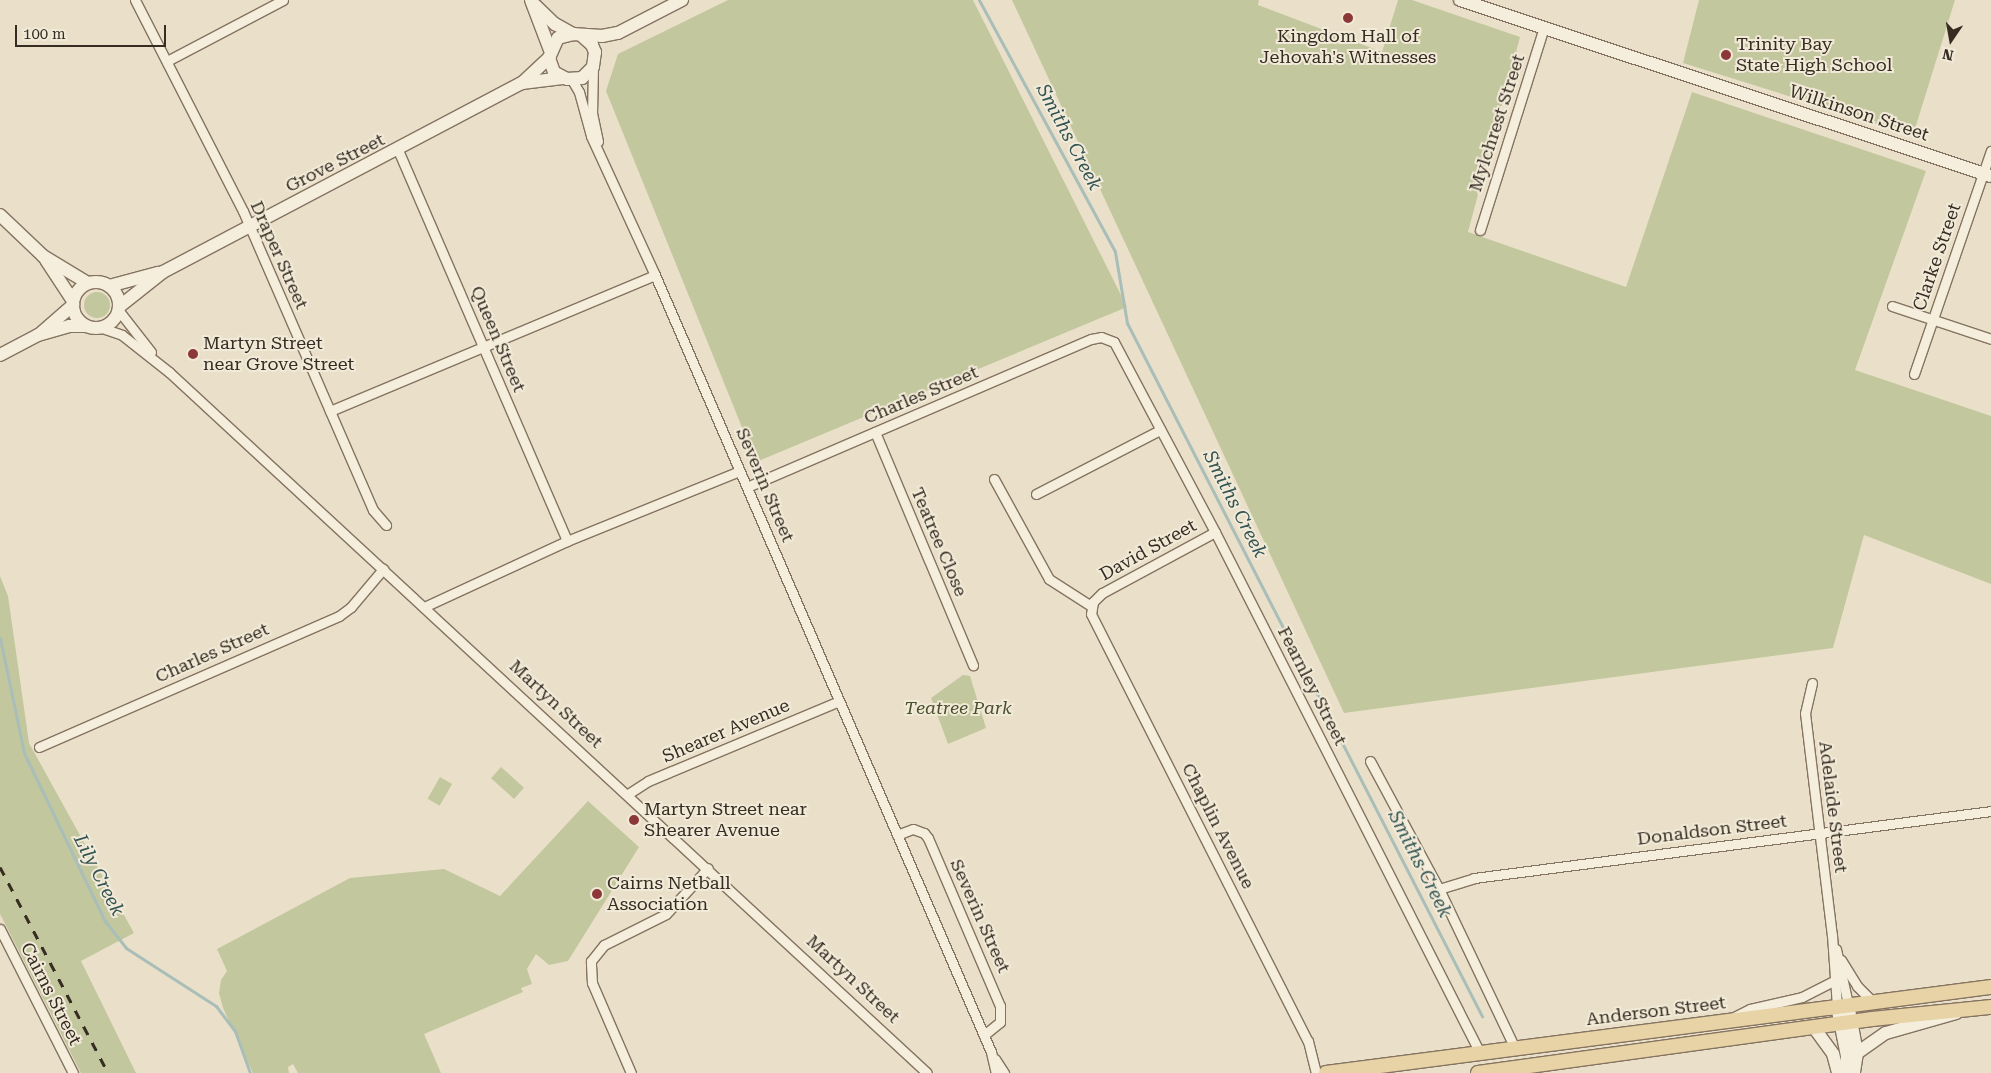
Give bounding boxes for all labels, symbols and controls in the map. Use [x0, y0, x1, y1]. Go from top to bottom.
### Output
marker: Kingdom Hall of Jehovah's Witnesses [1342, 12, 1354, 24]
scale bar [18, 15, 169, 47]
north arrow [1926, 15, 1976, 65]
text: 100 m [23, 25, 66, 43]
place label: Kingdom Hall of Jehovah's Witnesses [1260, 26, 1436, 68]
place label: Trinity Bay State High School [1736, 34, 1892, 76]
text: N [1941, 46, 1955, 64]
marker: Trinity Bay State High School [1720, 49, 1732, 61]
street label: Mylchrest Street [1465, 51, 1529, 195]
water label: Smiths Creek [1031, 80, 1107, 194]
street label: Wilkinson Street [1786, 80, 1932, 146]
street label: Grove Street [282, 129, 388, 197]
street label: Draper Street [246, 198, 312, 312]
street label: Clarke Street [1908, 200, 1966, 314]
street label: Queen Street [466, 283, 530, 395]
place label: Martyn Street near Grove Street [203, 333, 354, 376]
marker: Martyn Street near Grove Street [187, 348, 199, 360]
street label: Charles Street [861, 361, 981, 429]
street label: Severin Street [731, 425, 799, 545]
water label: Smiths Creek [1198, 447, 1272, 561]
street label: Teatree Close [906, 484, 972, 600]
street label: David Street [1096, 515, 1200, 585]
street label: Charles Street [152, 618, 272, 688]
street label: Fearnley Street [1273, 623, 1351, 749]
street label: Martyn Street [505, 655, 607, 753]
street label: Shearer Avenue [659, 694, 793, 768]
park label: Teatree Park [904, 697, 1012, 719]
street label: Adelaide Street [1814, 740, 1852, 874]
street label: Chaplin Avenue [1177, 760, 1259, 892]
place label: Martyn Street near Shearer Avenue [644, 799, 807, 842]
water label: Smiths Creek [1383, 807, 1457, 921]
street label: Donaldson Street [1636, 810, 1788, 850]
marker: Martyn Street near Shearer Avenue [628, 814, 640, 826]
water label: Lily Creek [69, 830, 129, 920]
street label: Severin Street [945, 856, 1015, 976]
place label: Cairns Netball Association [607, 873, 731, 916]
marker: Cairns Netball Association [591, 888, 603, 900]
street label: Martyn Street [802, 930, 904, 1028]
street label: Cairns Street [16, 939, 86, 1049]
street label: Anderson Street [1585, 992, 1727, 1030]

